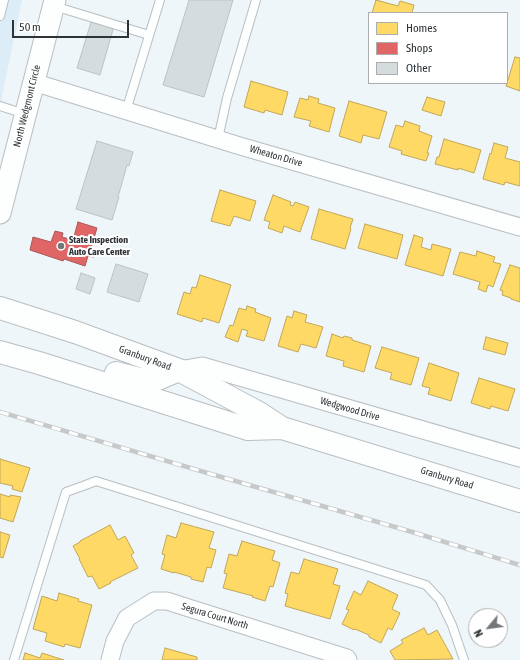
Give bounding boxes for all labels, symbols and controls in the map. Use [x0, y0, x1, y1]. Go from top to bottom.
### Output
scale bar [14, 12, 131, 38]
legend [368, 12, 508, 84]
text: 50 m [19, 20, 41, 34]
text: Homes [406, 21, 437, 35]
text: Shops [406, 41, 432, 55]
text: Other [406, 61, 431, 75]
street label: North Wedgmont Circle [11, 64, 43, 148]
street label: Wheaton Drive [248, 143, 304, 169]
place label: State Inspection Auto Care Center [69, 234, 130, 258]
marker: State Inspection Auto Care Center [56, 241, 66, 251]
street label: Granbury Road [117, 343, 173, 373]
street label: Wedgwood Drive [319, 395, 381, 423]
street label: Granbury Road [419, 464, 475, 492]
street label: Segura Court North [180, 600, 250, 632]
north arrow [468, 608, 508, 648]
text: N [472, 628, 485, 639]

